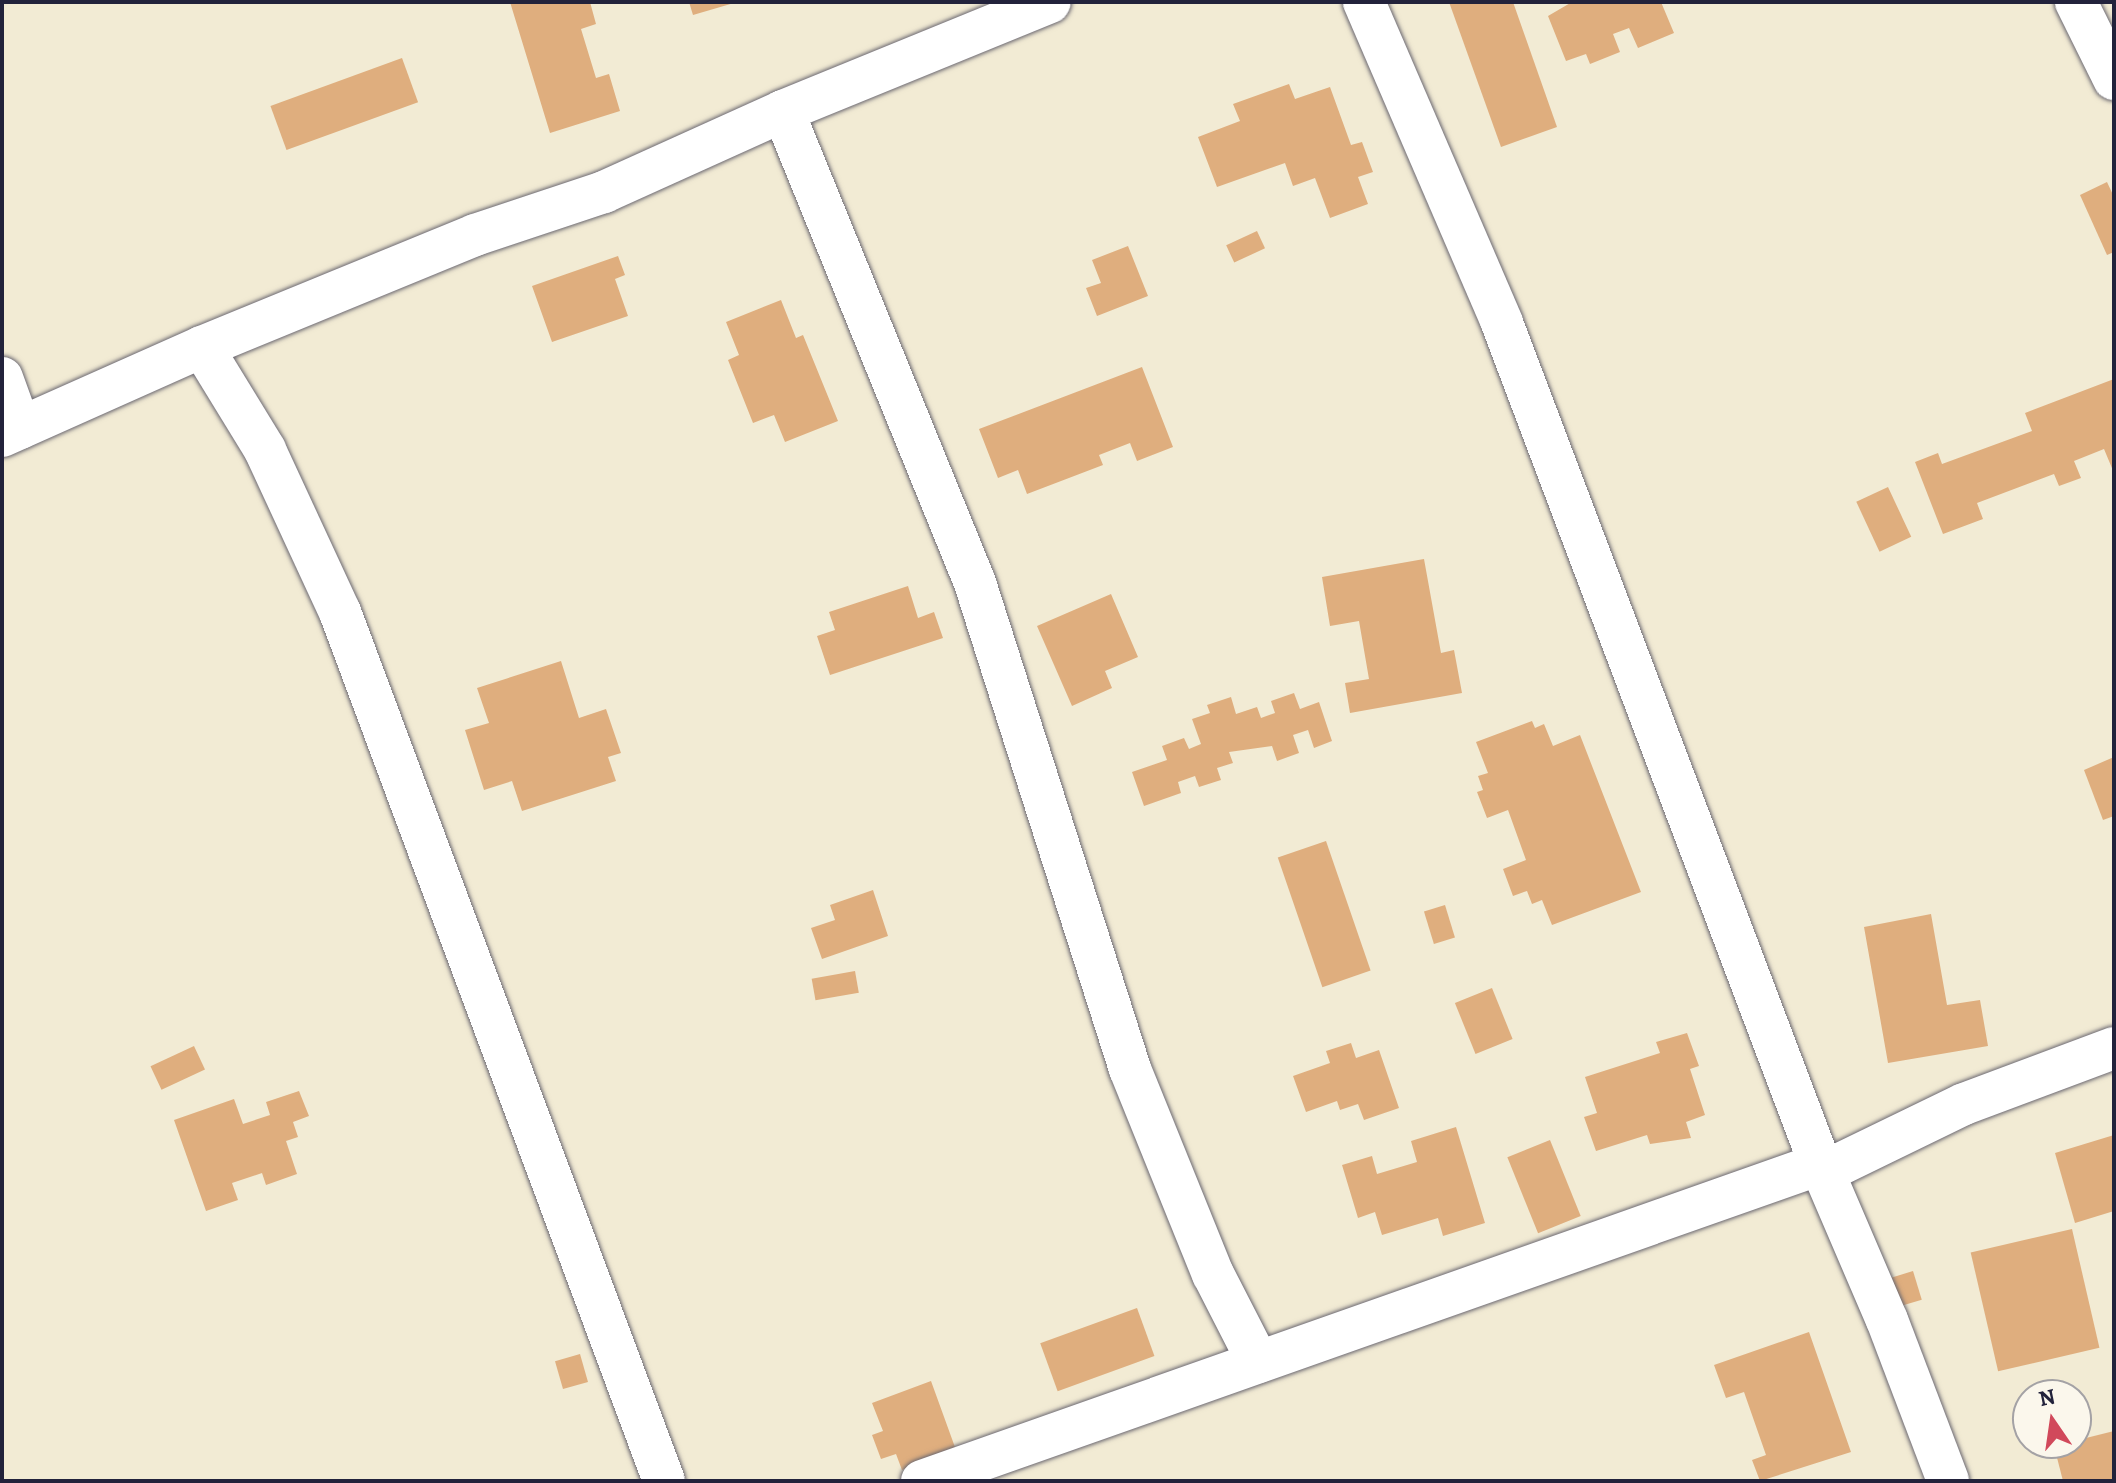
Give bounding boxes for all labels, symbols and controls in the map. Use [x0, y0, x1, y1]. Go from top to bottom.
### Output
north arrow [2012, 1379, 2092, 1459]
text: N [2036, 1381, 2058, 1414]

